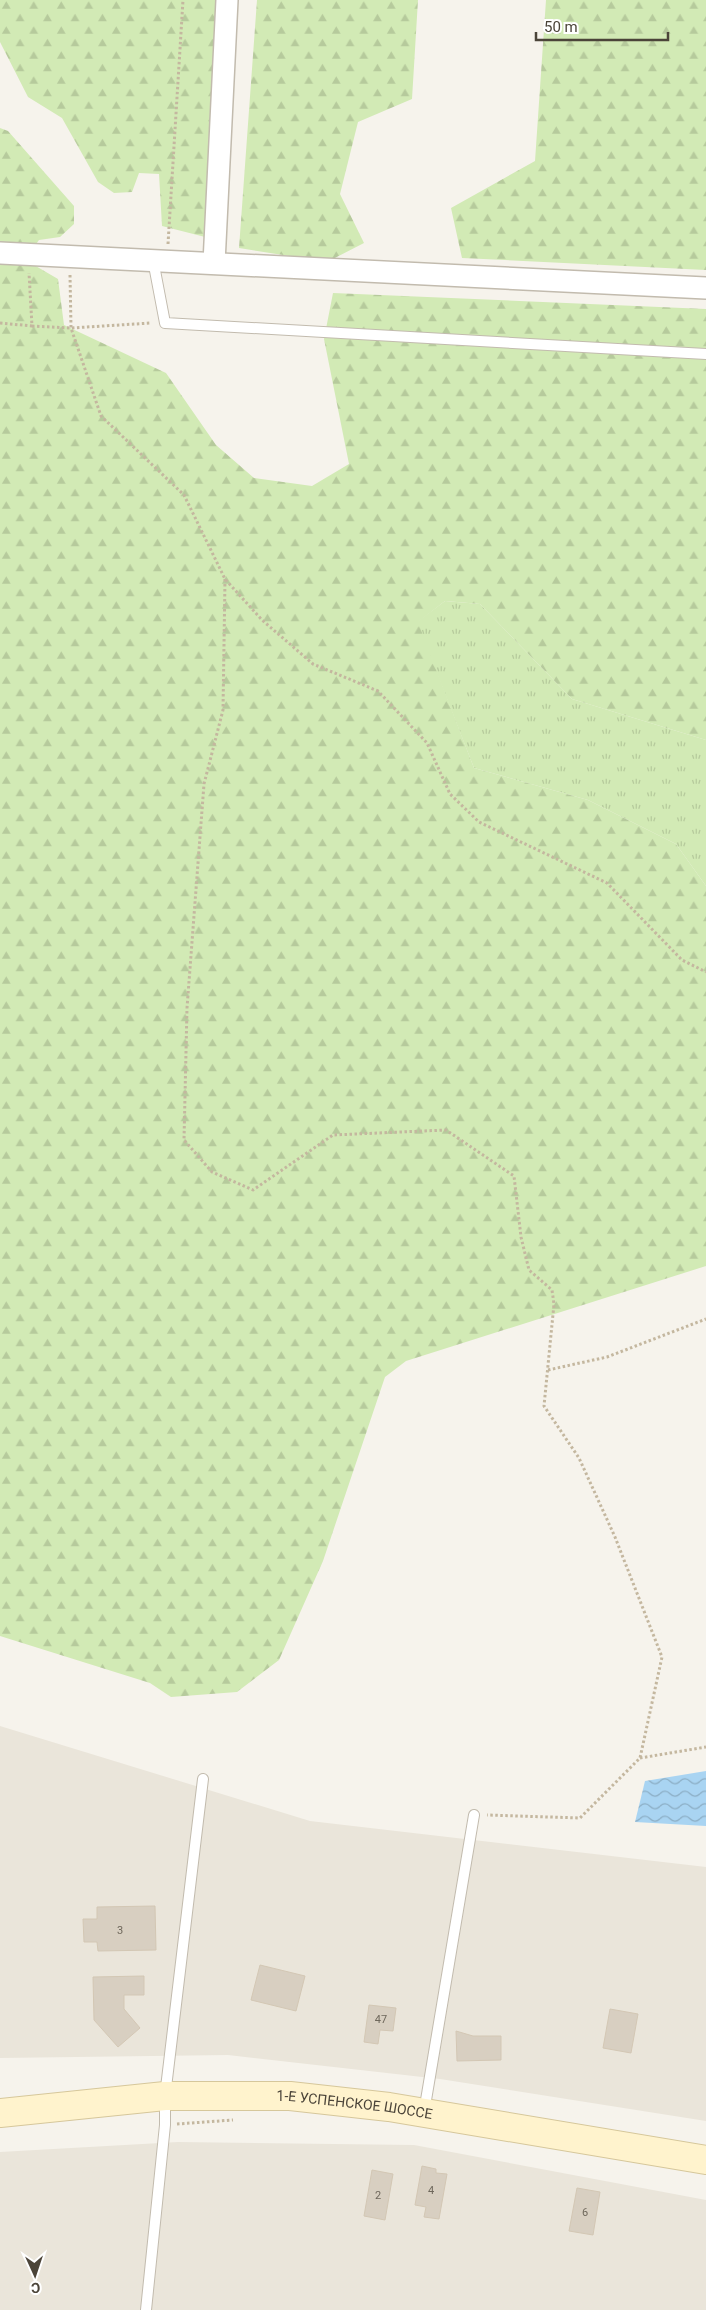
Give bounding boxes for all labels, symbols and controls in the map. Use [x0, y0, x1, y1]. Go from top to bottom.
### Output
scale bar [536, 10, 668, 42]
text: 50 m [544, 18, 578, 36]
house number: 3 [117, 1924, 123, 1937]
house number: 47 [375, 2013, 387, 2026]
street label: 1-Е УСПЕНСКОЕ ШОССЕ [277, 2088, 434, 2122]
house number: 4 [428, 2184, 434, 2197]
house number: 2 [375, 2189, 381, 2202]
house number: 6 [582, 2206, 588, 2219]
north arrow [10, 2250, 60, 2300]
text: С [31, 2280, 41, 2296]

